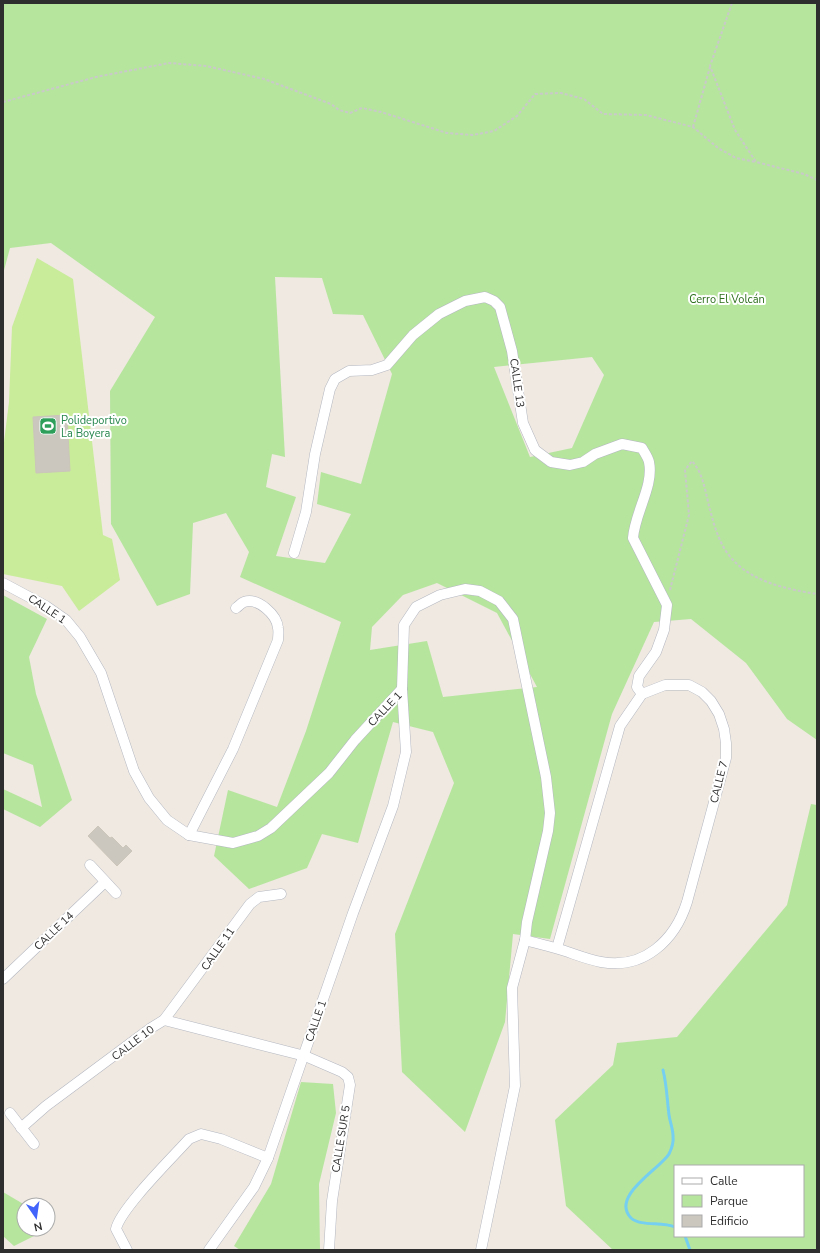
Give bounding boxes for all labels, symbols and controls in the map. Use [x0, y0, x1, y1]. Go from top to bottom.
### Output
park label: Cerro El Volcán [689, 292, 765, 307]
street label: CALLE 13 [506, 357, 528, 409]
place label: Polideportivo La Boyera [61, 413, 127, 441]
sports icon: Polideportivo La Boyera [38, 416, 58, 436]
street label: CALLE 1 [25, 591, 69, 627]
street label: CALLE 1 [365, 688, 405, 730]
street label: CALLE 7 [707, 759, 731, 805]
street label: CALLE 14 [31, 908, 77, 954]
street label: CALLE 11 [198, 924, 238, 974]
street label: CALLE 1 [302, 998, 330, 1044]
street label: CALLE 10 [109, 1022, 158, 1064]
street label: CALLE SUR 5 [328, 1104, 354, 1174]
legend [674, 1165, 804, 1237]
text: Calle [710, 1173, 738, 1189]
text: Parque [710, 1193, 748, 1209]
north arrow [16, 1197, 56, 1237]
text: Edificio [710, 1213, 749, 1229]
text: N [32, 1218, 44, 1234]

